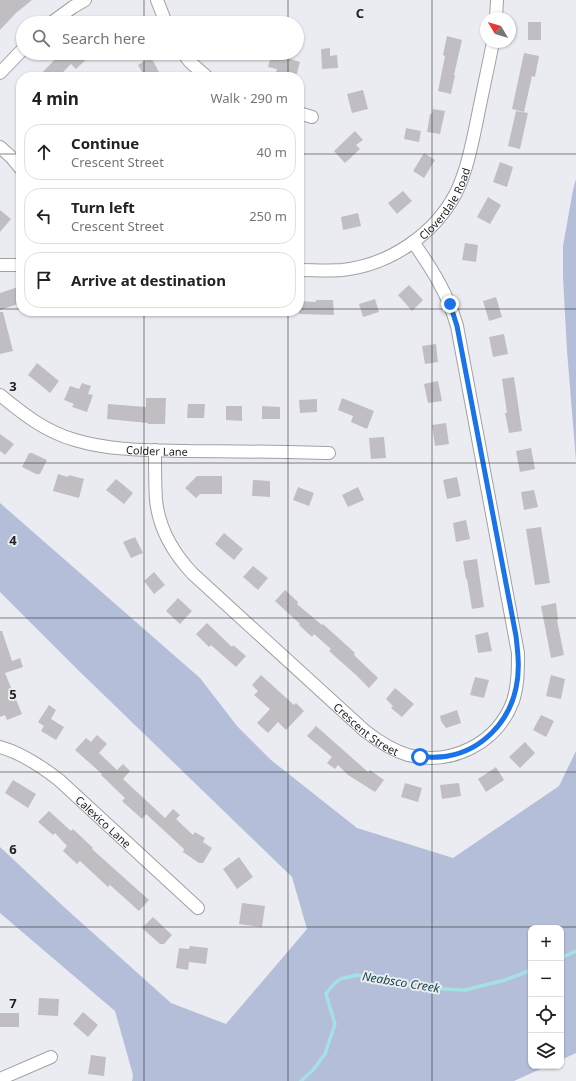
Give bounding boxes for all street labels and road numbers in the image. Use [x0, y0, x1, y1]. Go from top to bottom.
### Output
street label: Cloverdale Road [415, 166, 473, 242]
street label: Colder Lane [126, 441, 188, 458]
street label: Crescent Street [331, 699, 401, 758]
street label: Calexico Lane [73, 792, 135, 851]

